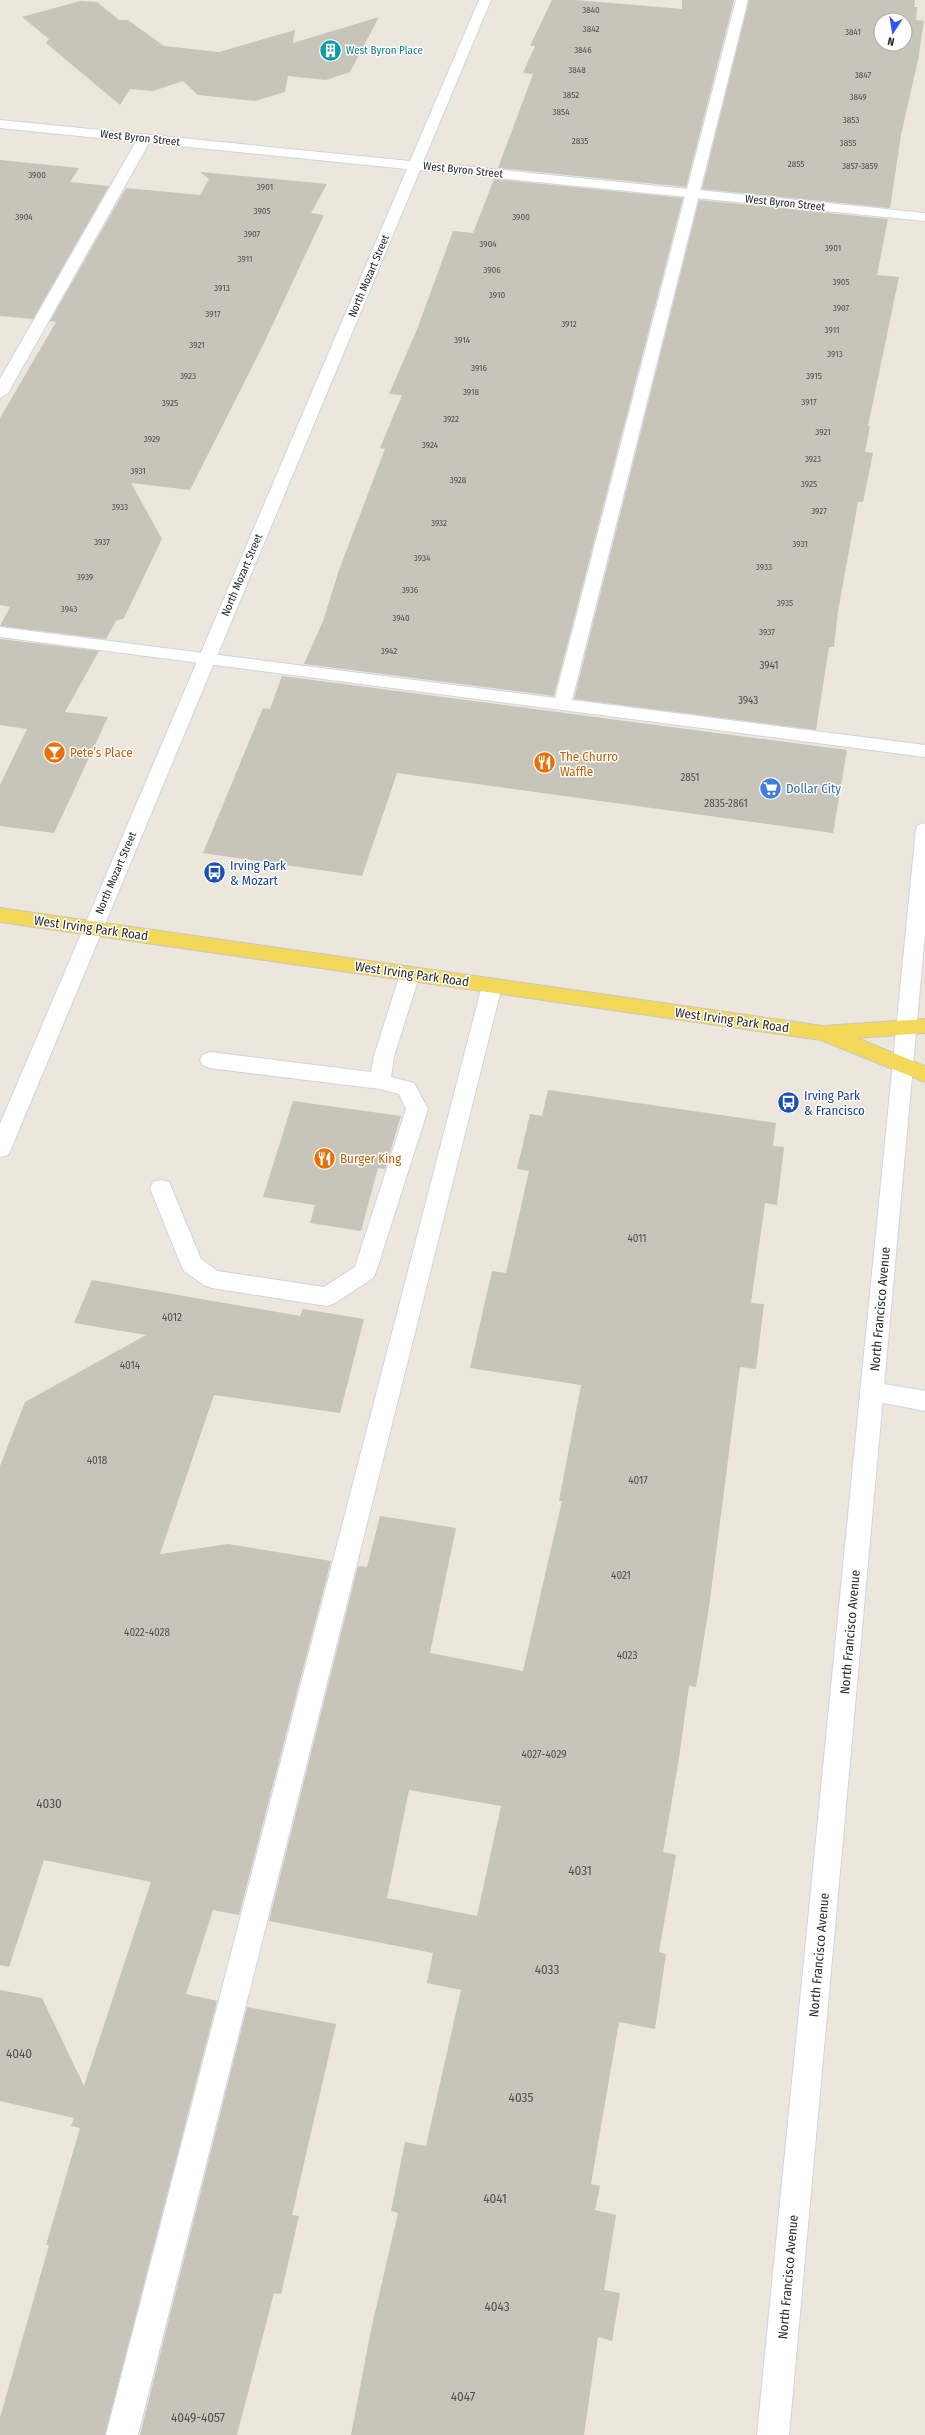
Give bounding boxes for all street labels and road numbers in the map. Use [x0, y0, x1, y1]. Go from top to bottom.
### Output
street label: West Byron Street [99, 127, 181, 149]
street label: West Byron Street [422, 159, 504, 181]
street label: West Byron Street [744, 192, 826, 214]
street label: North Mozart Street [346, 232, 392, 319]
street label: North Mozart Street [219, 531, 265, 618]
street label: North Mozart Street [93, 829, 139, 916]
street label: West Irving Park Road [33, 913, 149, 943]
street label: West Irving Park Road [354, 959, 470, 989]
street label: West Irving Park Road [674, 1005, 790, 1035]
street label: North Francisco Avenue [867, 1246, 893, 1372]
street label: North Francisco Avenue [837, 1569, 863, 1695]
street label: North Francisco Avenue [806, 1892, 832, 2018]
street label: North Francisco Avenue [775, 2214, 801, 2340]

